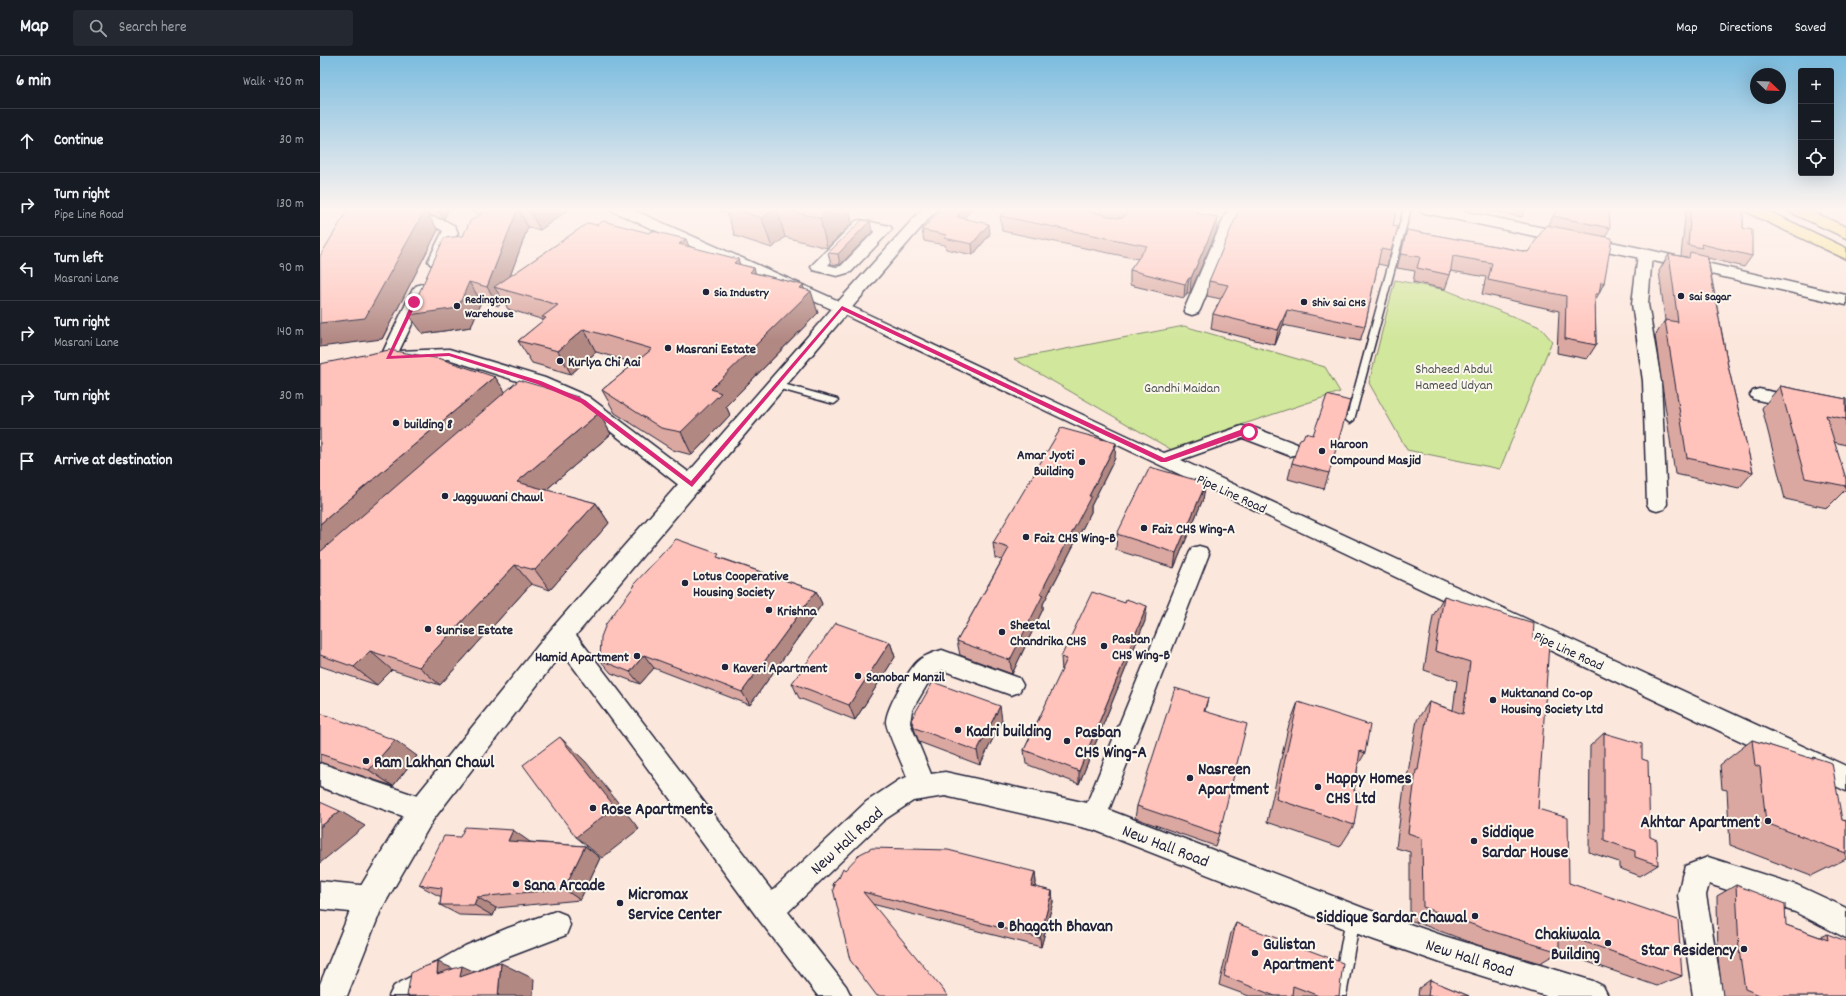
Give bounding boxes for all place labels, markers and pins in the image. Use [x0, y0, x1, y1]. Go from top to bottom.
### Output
place label: Sia Industry [714, 285, 770, 302]
marker: Sia Industry [701, 287, 711, 297]
place label: Sai Sagar [1689, 289, 1732, 306]
marker: Sai Sagar [1676, 291, 1686, 301]
place label: Redington Warehouse [465, 292, 514, 323]
place label: Shiv Sai CHS [1312, 295, 1366, 312]
marker: Shiv Sai CHS [1299, 297, 1309, 307]
marker: Redington Warehouse [452, 301, 462, 311]
place label: Masrani Estate [676, 340, 756, 360]
marker: Masrani Estate [663, 343, 673, 353]
place label: Kurlya Chi Aai [568, 353, 641, 373]
marker: Kurlya Chi Aai [555, 356, 565, 366]
place label: building 8 [404, 415, 453, 435]
marker: building 8 [391, 418, 401, 428]
place label: Haroon Compound Masjid [1330, 435, 1422, 471]
place label: Amar Jyoti Building [1017, 446, 1074, 482]
marker: Haroon Compound Masjid [1317, 446, 1327, 456]
marker: Amar Jyoti Building [1077, 457, 1087, 467]
place label: Jagguwani Chawl [453, 488, 544, 508]
marker: Jagguwani Chawl [440, 491, 450, 501]
place label: Faiz CHS Wing-A [1152, 520, 1235, 540]
marker: Faiz CHS Wing-A [1139, 523, 1149, 533]
place label: Faiz CHS Wing-B [1034, 529, 1116, 549]
marker: Faiz CHS Wing-B [1021, 532, 1031, 542]
place label: Lotus Cooperative Housing Society [693, 567, 789, 603]
marker: Lotus Cooperative Housing Society [680, 578, 690, 588]
place label: Krishna [777, 602, 818, 622]
marker: Krishna [764, 605, 774, 615]
place label: Sheetal Chandrika CHS [1010, 616, 1086, 652]
place label: Sunrise Estate [436, 621, 513, 641]
marker: Sunrise Estate [423, 624, 433, 634]
marker: Sheetal Chandrika CHS [997, 627, 1007, 637]
place label: Pasban CHS Wing-B [1112, 630, 1170, 666]
marker: Pasban CHS Wing-B [1099, 641, 1109, 651]
place label: Hamid Apartment [535, 648, 630, 668]
marker: Hamid Apartment [632, 651, 642, 661]
place label: Kaveri Apartment [733, 659, 828, 679]
marker: Kaveri Apartment [720, 662, 730, 672]
place label: Sanobar Manzil [866, 668, 946, 688]
marker: Sanobar Manzil [853, 671, 863, 681]
place label: Muktanand Co-op Housing Society Ltd [1501, 684, 1603, 720]
marker: Muktanand Co-op Housing Society Ltd [1488, 695, 1498, 705]
place label: Kadri building [966, 721, 1051, 745]
place label: Pasban CHS Wing-A [1075, 722, 1147, 766]
marker: Kadri building [953, 725, 963, 735]
marker: Pasban CHS Wing-A [1062, 736, 1072, 746]
place label: Ram Lakhan Chawl [374, 752, 495, 776]
marker: Ram Lakhan Chawl [361, 756, 371, 766]
place label: Nasreen Apartment [1198, 759, 1270, 803]
place label: Happy Homes CHS Ltd [1326, 768, 1412, 812]
marker: Nasreen Apartment [1185, 773, 1195, 783]
marker: Happy Homes CHS Ltd [1313, 782, 1323, 792]
place label: Rose Apartments [601, 799, 714, 823]
marker: Rose Apartments [588, 803, 598, 813]
place label: Akhtar Apartment [1641, 812, 1761, 836]
marker: Akhtar Apartment [1763, 816, 1773, 826]
place label: Siddique Sardar House [1482, 822, 1569, 866]
marker: Siddique Sardar House [1469, 836, 1479, 846]
place label: Sana Arcade [524, 875, 606, 899]
marker: Sana Arcade [511, 879, 521, 889]
place label: Micromax Service Center [628, 884, 722, 928]
marker: Micromax Service Center [615, 898, 625, 908]
place label: Siddique Sardar Chawal [1316, 907, 1468, 931]
marker: Siddique Sardar Chawal [1470, 911, 1480, 921]
place label: Bhagath Bhavan [1009, 916, 1113, 940]
marker: Bhagath Bhavan [996, 920, 1006, 930]
place label: Chakiwala Building [1535, 924, 1601, 968]
place label: Gulistan Apartment [1263, 934, 1335, 978]
marker: Chakiwala Building [1603, 938, 1613, 948]
place label: Star Residency [1641, 940, 1737, 964]
marker: Star Residency [1739, 944, 1749, 954]
marker: Gulistan Apartment [1250, 948, 1260, 958]

